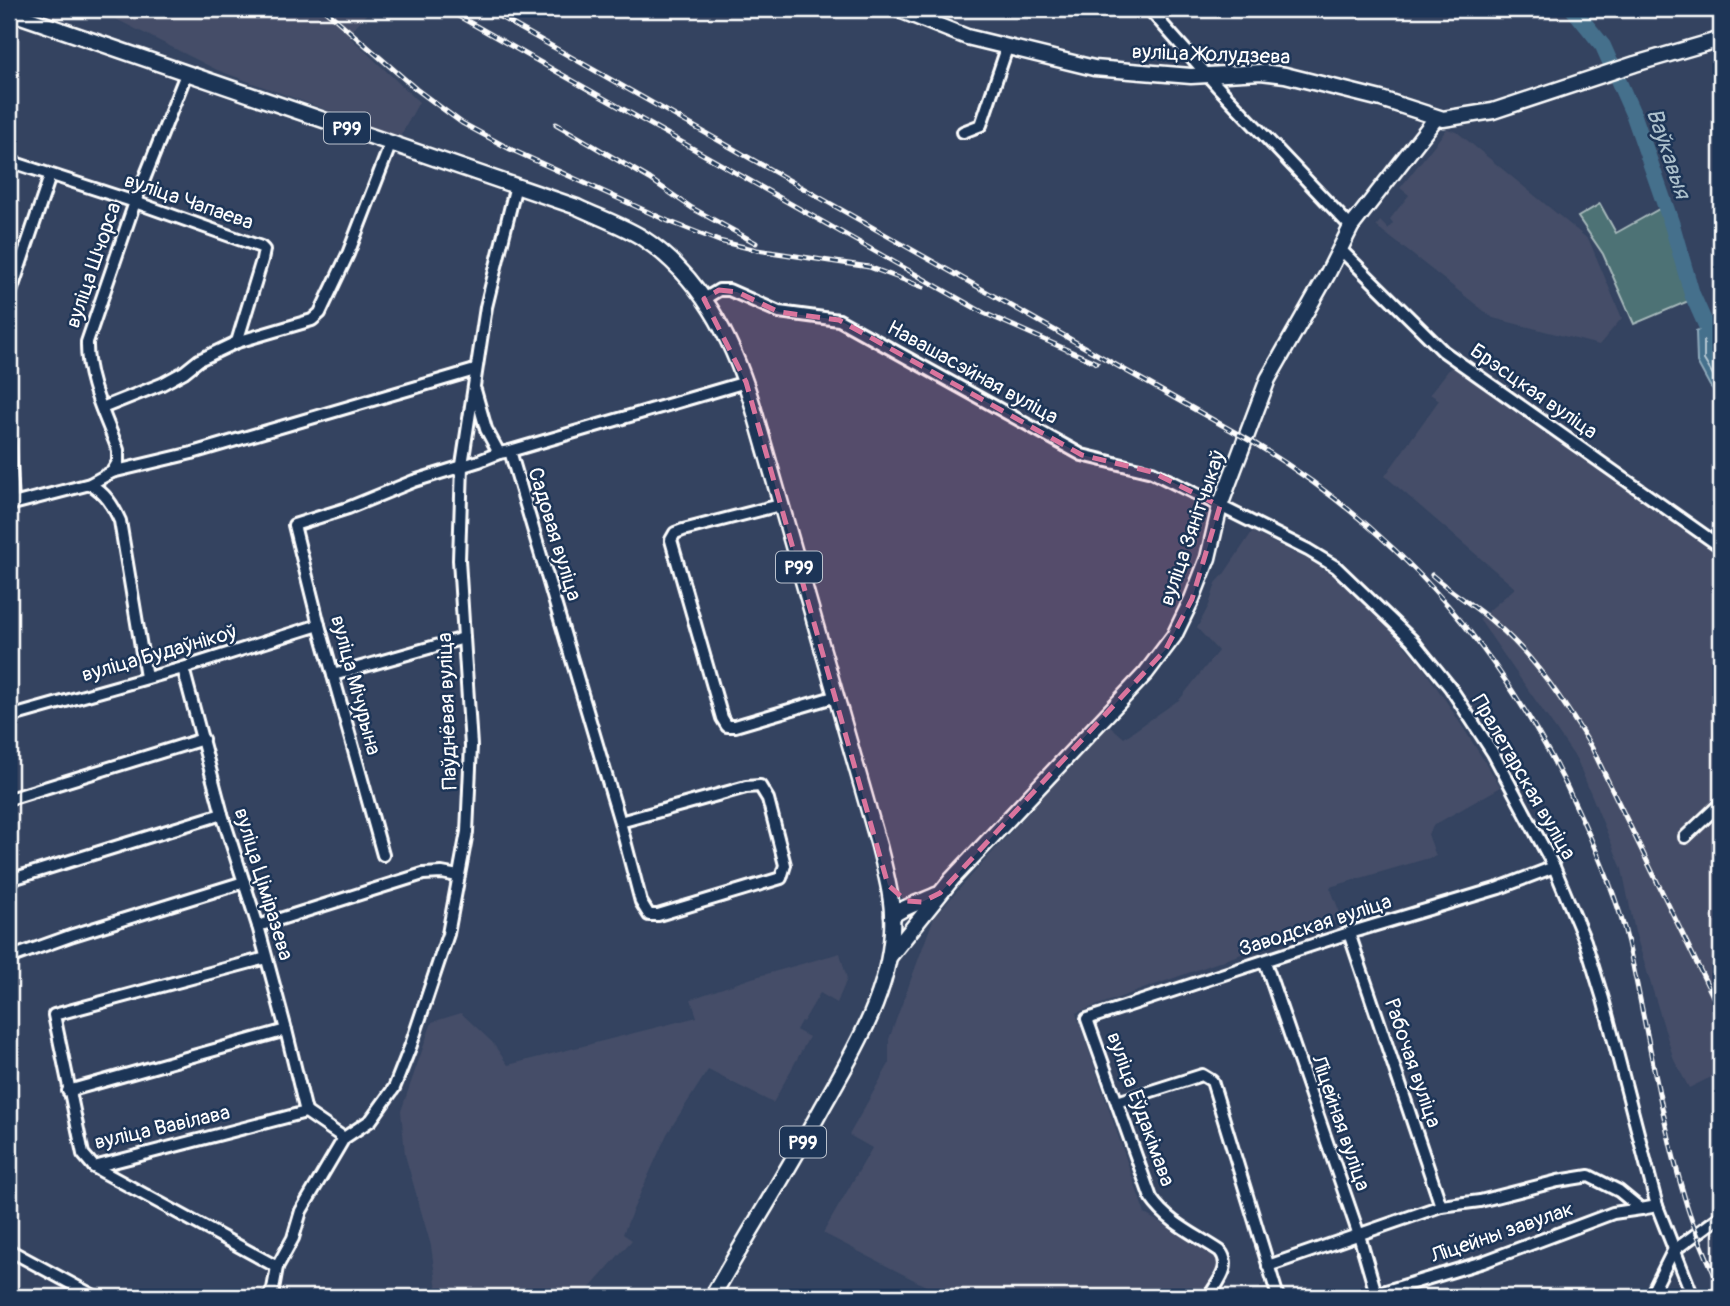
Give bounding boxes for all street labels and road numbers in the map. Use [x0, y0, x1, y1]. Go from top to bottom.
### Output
street label: вуліца Жолудзева [1131, 38, 1291, 71]
road number: Р99 [324, 112, 370, 144]
street label: вуліца Чапаева [121, 167, 257, 236]
street label: вуліца Шчорса [59, 199, 128, 331]
street label: Навашасэйная вуліца [882, 314, 1063, 431]
street label: Брэсцкая вуліца [1465, 337, 1603, 445]
street label: вуліца Зянітчыкаў [1153, 447, 1232, 609]
street label: Садовая вуліца [521, 464, 588, 604]
road number: Р99 [776, 552, 822, 582]
street label: вуліца Мічурына [324, 612, 387, 758]
street label: вуліца Будаўнікоў [79, 618, 240, 688]
street label: Паўднёвая вуліца [431, 632, 464, 790]
street label: Пралетарская вуліца [1465, 690, 1582, 865]
street label: вуліца Ціміразева [228, 805, 300, 964]
street label: Заводская вуліца [1235, 888, 1395, 963]
street label: Рабочая вуліца [1378, 995, 1447, 1131]
street label: вуліца Еўдакімава [1100, 1028, 1181, 1190]
street label: Ліцейная вуліца [1304, 1051, 1376, 1195]
street label: вуліца Вавілава [92, 1099, 232, 1156]
road number: Р99 [780, 1126, 826, 1158]
street label: Ліцейны завулак [1426, 1195, 1577, 1270]

